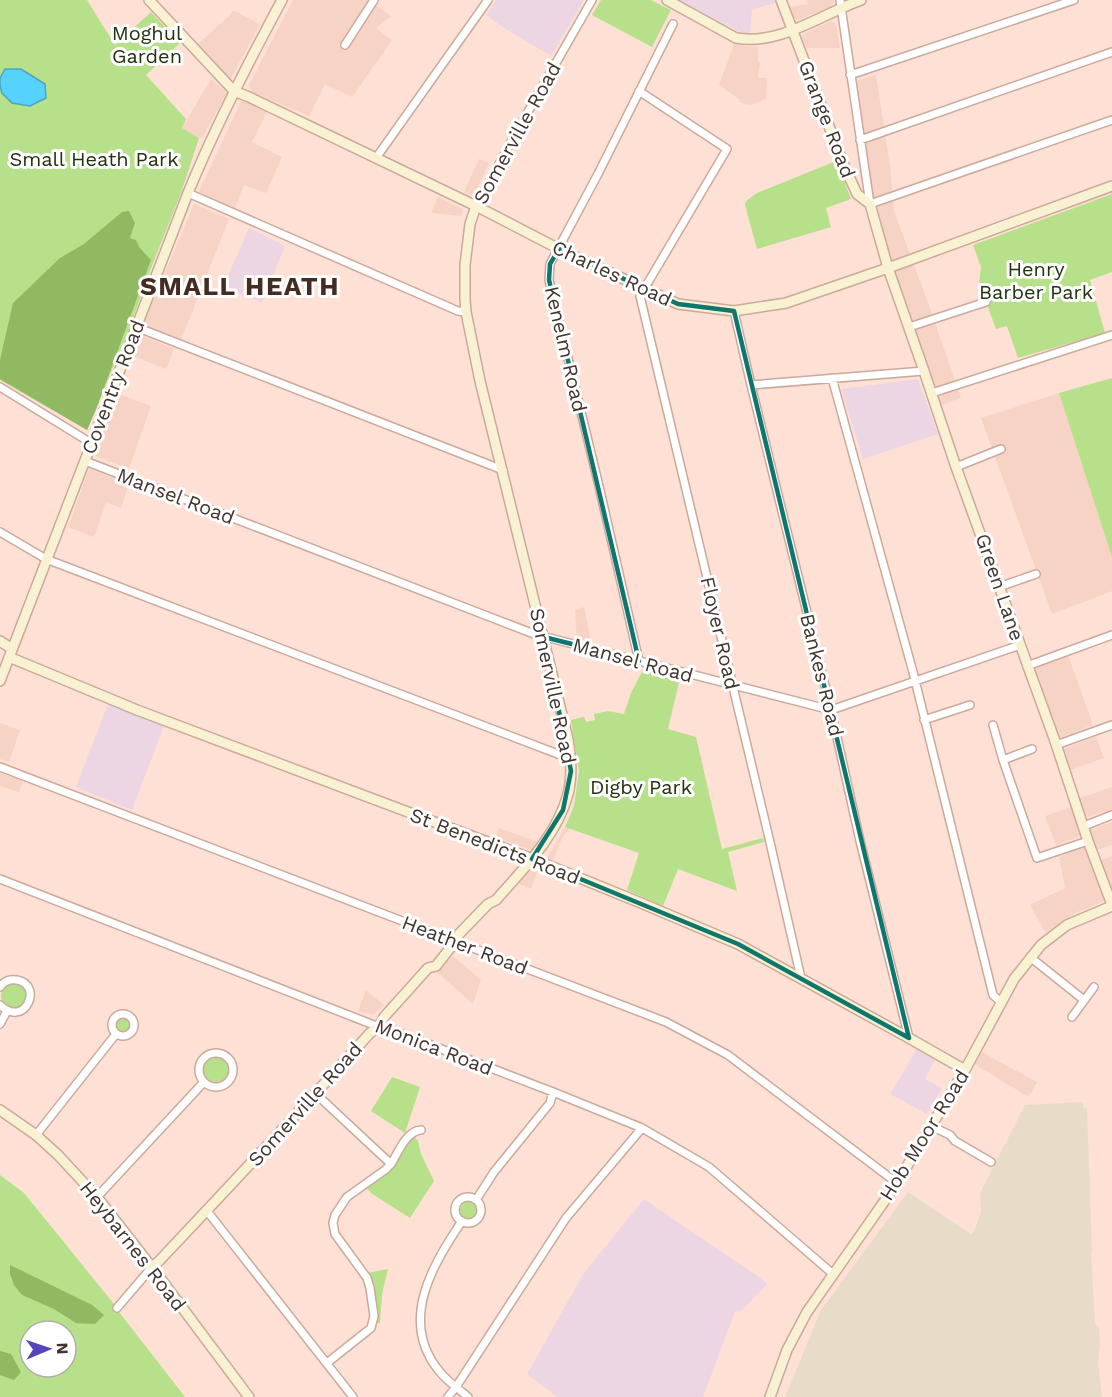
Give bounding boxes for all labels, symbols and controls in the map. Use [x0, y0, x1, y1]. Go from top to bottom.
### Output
park label: Moghul Garden [112, 21, 182, 68]
street label: Grange Road [794, 57, 860, 181]
street label: Somerville Road [468, 58, 566, 208]
park label: Small Heath Park [9, 147, 179, 171]
street label: Charles Road [548, 235, 676, 311]
park label: Henry Barber Park [979, 257, 1093, 304]
district label: SMALL HEATH [140, 271, 340, 301]
street label: Kenelm Road [540, 284, 592, 414]
street label: Coventry Road [76, 316, 150, 458]
street label: Mansel Road [114, 463, 238, 529]
street label: Green Lane [970, 530, 1030, 644]
street label: Floyer Road [695, 574, 745, 692]
street label: Somerville Road [525, 606, 581, 766]
street label: Bankes Road [795, 611, 849, 739]
street label: Mansel Road [570, 632, 696, 688]
park label: Digby Park [590, 775, 692, 799]
street label: St Benedicts Road [407, 803, 583, 889]
street label: Heather Road [399, 910, 531, 980]
street label: Monica Road [372, 1014, 496, 1080]
street label: Somerville Road [243, 1037, 367, 1171]
street label: Hob Moor Road [874, 1065, 974, 1205]
street label: Heybarnes Road [75, 1176, 191, 1316]
north arrow [18, 1319, 78, 1379]
text: N [53, 1342, 72, 1355]

